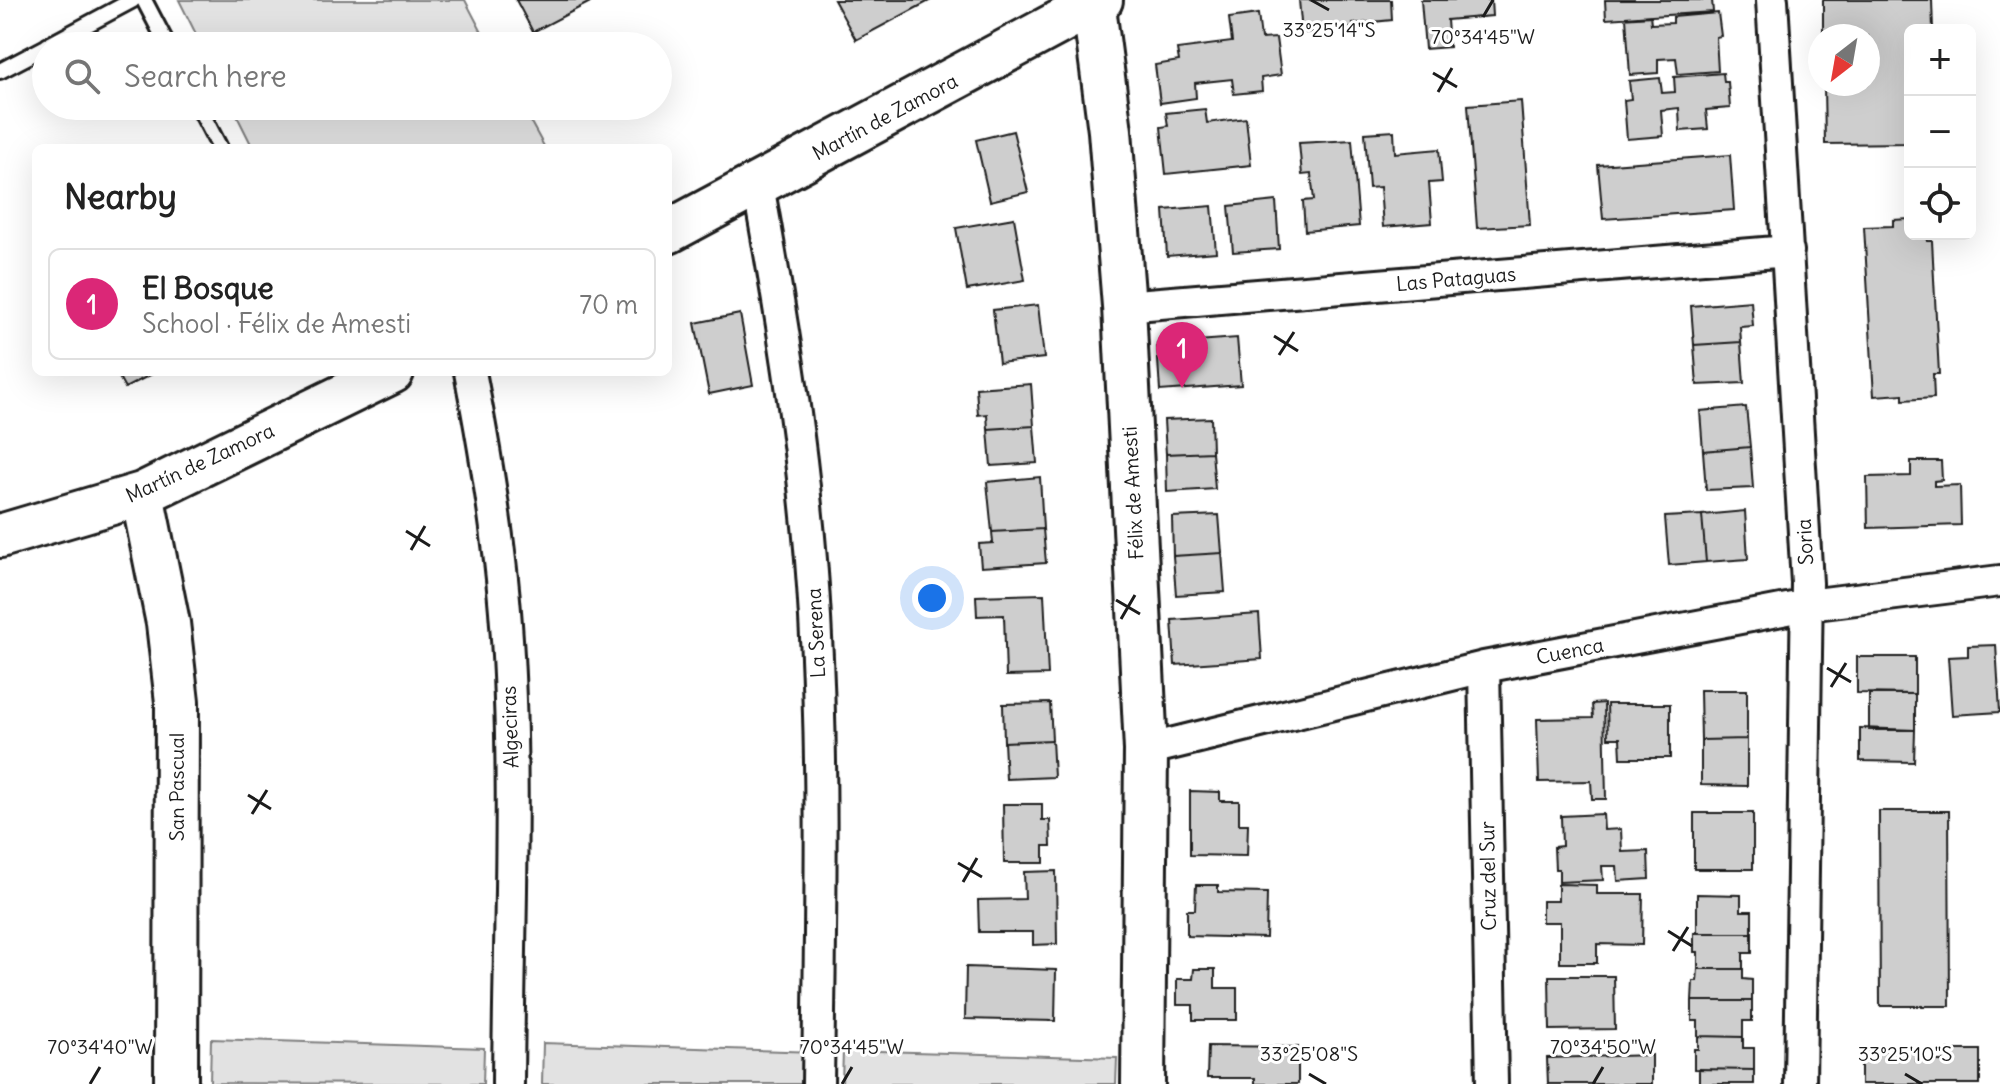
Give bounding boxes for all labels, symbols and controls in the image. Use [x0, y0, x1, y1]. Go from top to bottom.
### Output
text: 33°25'14"S [1282, 17, 1376, 42]
text: 70°34'45"W [1431, 24, 1535, 49]
north arrow [1808, 24, 1880, 96]
map controls [1904, 24, 1976, 240]
button: + [1904, 24, 1976, 96]
search box [32, 32, 672, 120]
icon: search [60, 54, 104, 98]
text: Search here [124, 57, 287, 95]
street label: Martín de Zamora [808, 68, 962, 165]
button: − [1904, 96, 1976, 168]
button: locate [1904, 168, 1976, 240]
text: Nearby [64, 175, 177, 218]
street label: Las Pataguas [1395, 261, 1517, 296]
text: El Bosque [142, 269, 274, 307]
text: 1 [87, 288, 97, 321]
text: 70 m [579, 288, 638, 321]
text: School · Félix de Amesti [142, 307, 411, 340]
pin: 1 [1156, 322, 1208, 388]
street label: Martín de Zamora [122, 417, 278, 508]
street label: Félix de Amesti [1117, 426, 1148, 560]
street label: Soria [1791, 518, 1818, 566]
your location [912, 578, 952, 618]
street label: La Serena [801, 587, 830, 679]
street label: Cuenca [1534, 632, 1606, 669]
street label: Algeciras [496, 685, 523, 769]
street label: San Pascual [164, 733, 189, 841]
street label: Cruz del Sur [1474, 821, 1501, 931]
text: 70°34'40"W [47, 1034, 153, 1059]
text: 70°34'45"W [800, 1034, 904, 1059]
text: 70°34'50"W [1550, 1034, 1656, 1059]
text: 33°25'08"S [1260, 1041, 1358, 1066]
text: 33°25'10"S [1858, 1041, 1952, 1066]

